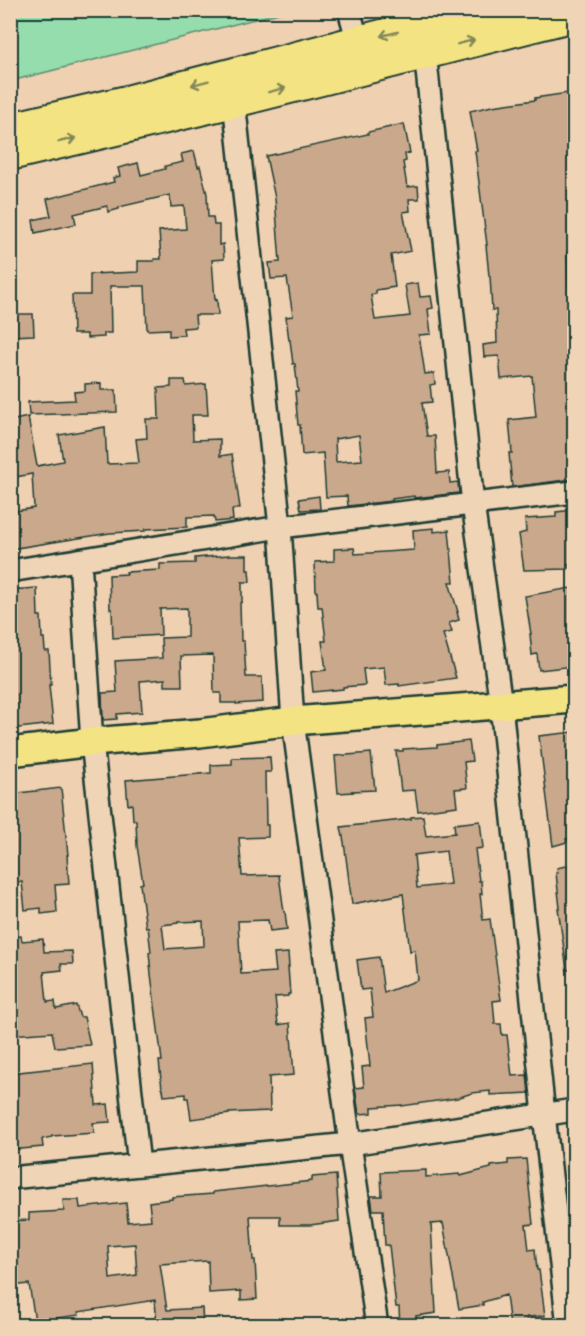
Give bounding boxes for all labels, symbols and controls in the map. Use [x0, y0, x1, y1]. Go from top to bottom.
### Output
one-way arrow [380, 29, 399, 41]
one-way arrow [457, 35, 476, 47]
one-way arrow [191, 78, 210, 89]
one-way arrow [268, 84, 287, 95]
one-way arrow [58, 134, 77, 146]

